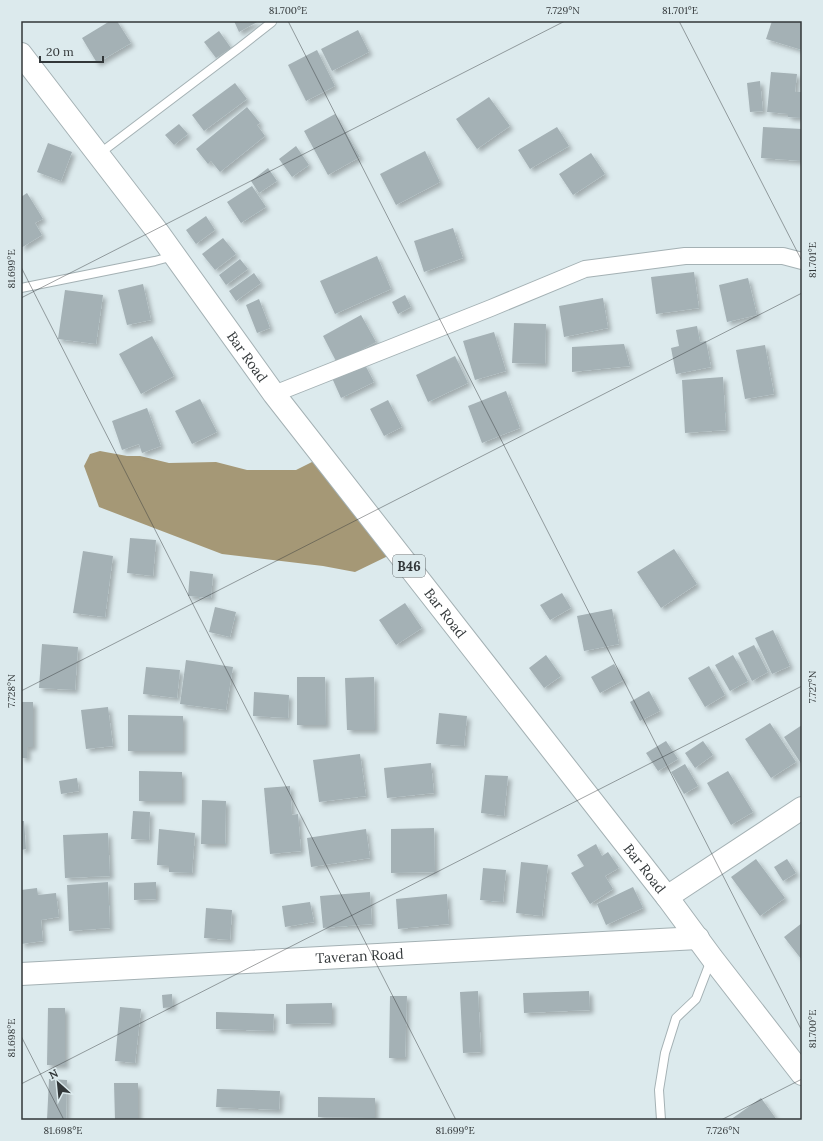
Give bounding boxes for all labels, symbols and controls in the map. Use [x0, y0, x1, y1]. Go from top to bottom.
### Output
text: 81.700°E [269, 4, 307, 17]
text: 7.729°N [546, 4, 580, 17]
text: 81.701°E [662, 4, 698, 17]
scale bar [40, 38, 103, 64]
text: 20 m [46, 44, 74, 59]
text: 81.701°E [806, 242, 819, 278]
text: 81.699°E [5, 249, 18, 289]
street label: Bar Road [223, 328, 272, 386]
road number: B46 [393, 555, 425, 577]
street label: Bar Road [420, 585, 470, 642]
text: 7.727°N [806, 670, 819, 703]
text: 7.728°N [5, 674, 18, 708]
street label: Bar Road [620, 840, 670, 897]
street label: Taveran Road [315, 945, 404, 967]
text: 81.700°E [806, 1010, 819, 1048]
text: 81.698°E [5, 1018, 18, 1058]
north arrow [38, 1063, 78, 1103]
text: N [46, 1066, 61, 1082]
text: 81.698°E [43, 1124, 83, 1137]
text: 81.699°E [435, 1124, 475, 1137]
text: 7.726°N [706, 1124, 740, 1137]

